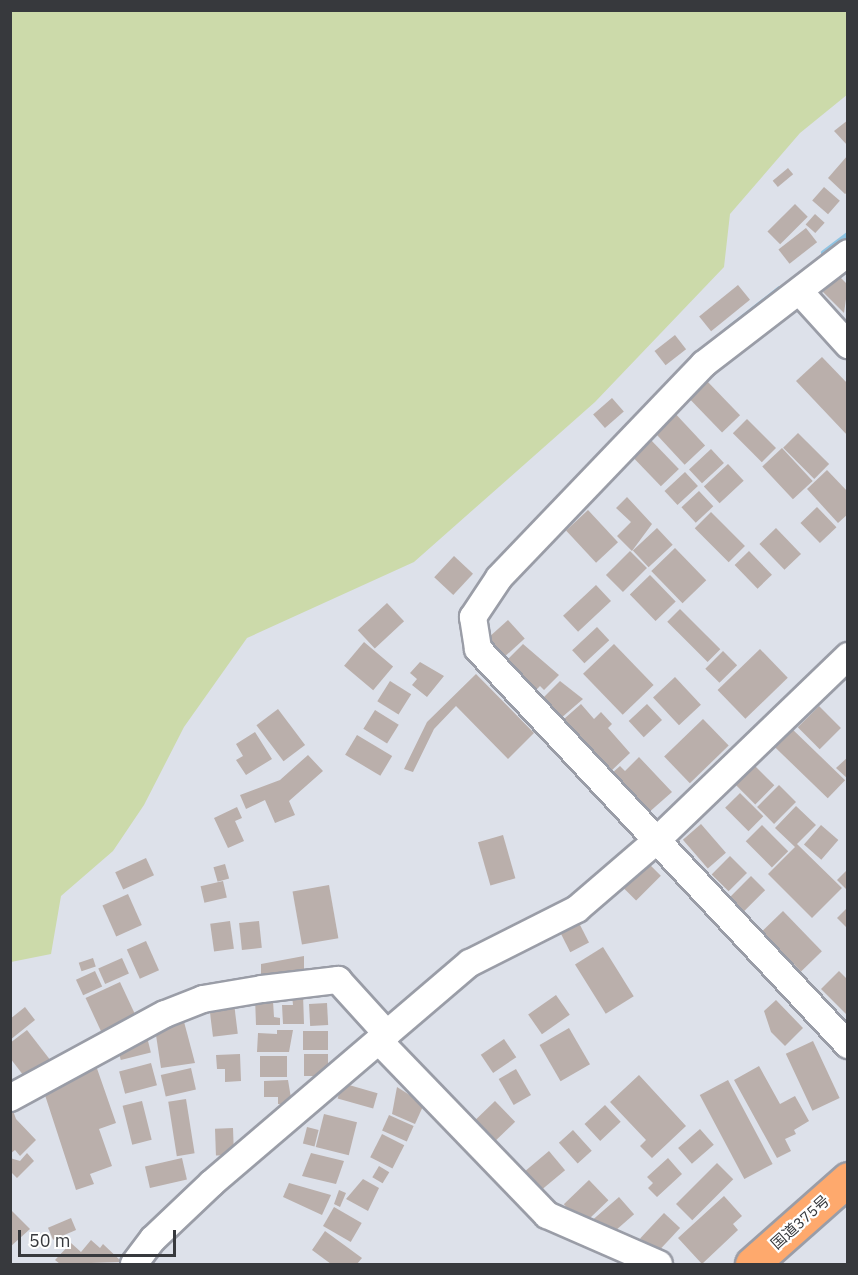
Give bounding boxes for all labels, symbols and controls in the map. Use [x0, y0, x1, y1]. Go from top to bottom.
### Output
street label: 国道375号 [767, 1191, 833, 1253]
scale bar [21, 1218, 178, 1256]
text: 50 m [29, 1229, 71, 1252]

